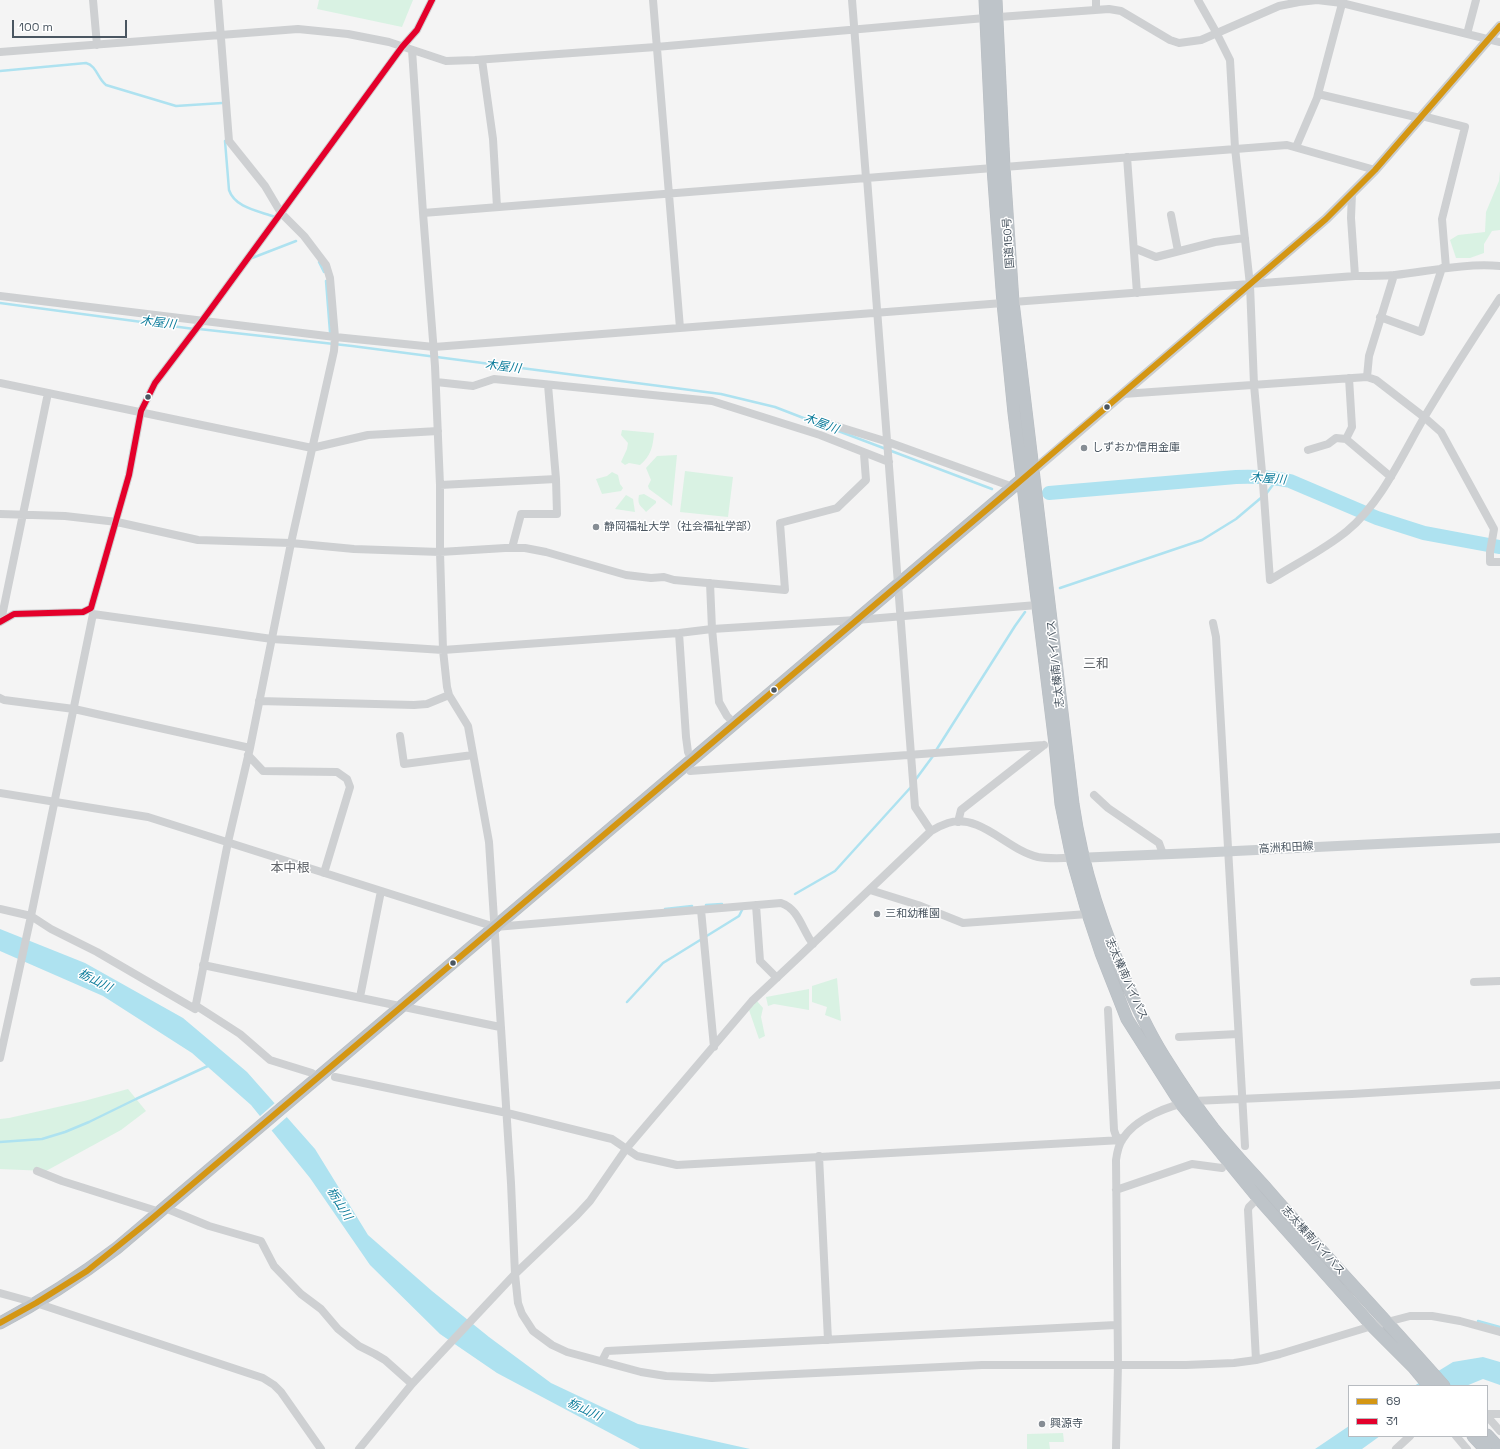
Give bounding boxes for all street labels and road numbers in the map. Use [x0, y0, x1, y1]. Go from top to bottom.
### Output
street label: 国道150号 [1001, 217, 1017, 269]
street label: 志太榛南バイパス [1045, 620, 1067, 708]
street label: 高洲和田線 [1258, 840, 1314, 856]
street label: 志太榛南バイパス [1102, 936, 1150, 1022]
street label: 志太榛南バイパス [1279, 1204, 1347, 1278]

